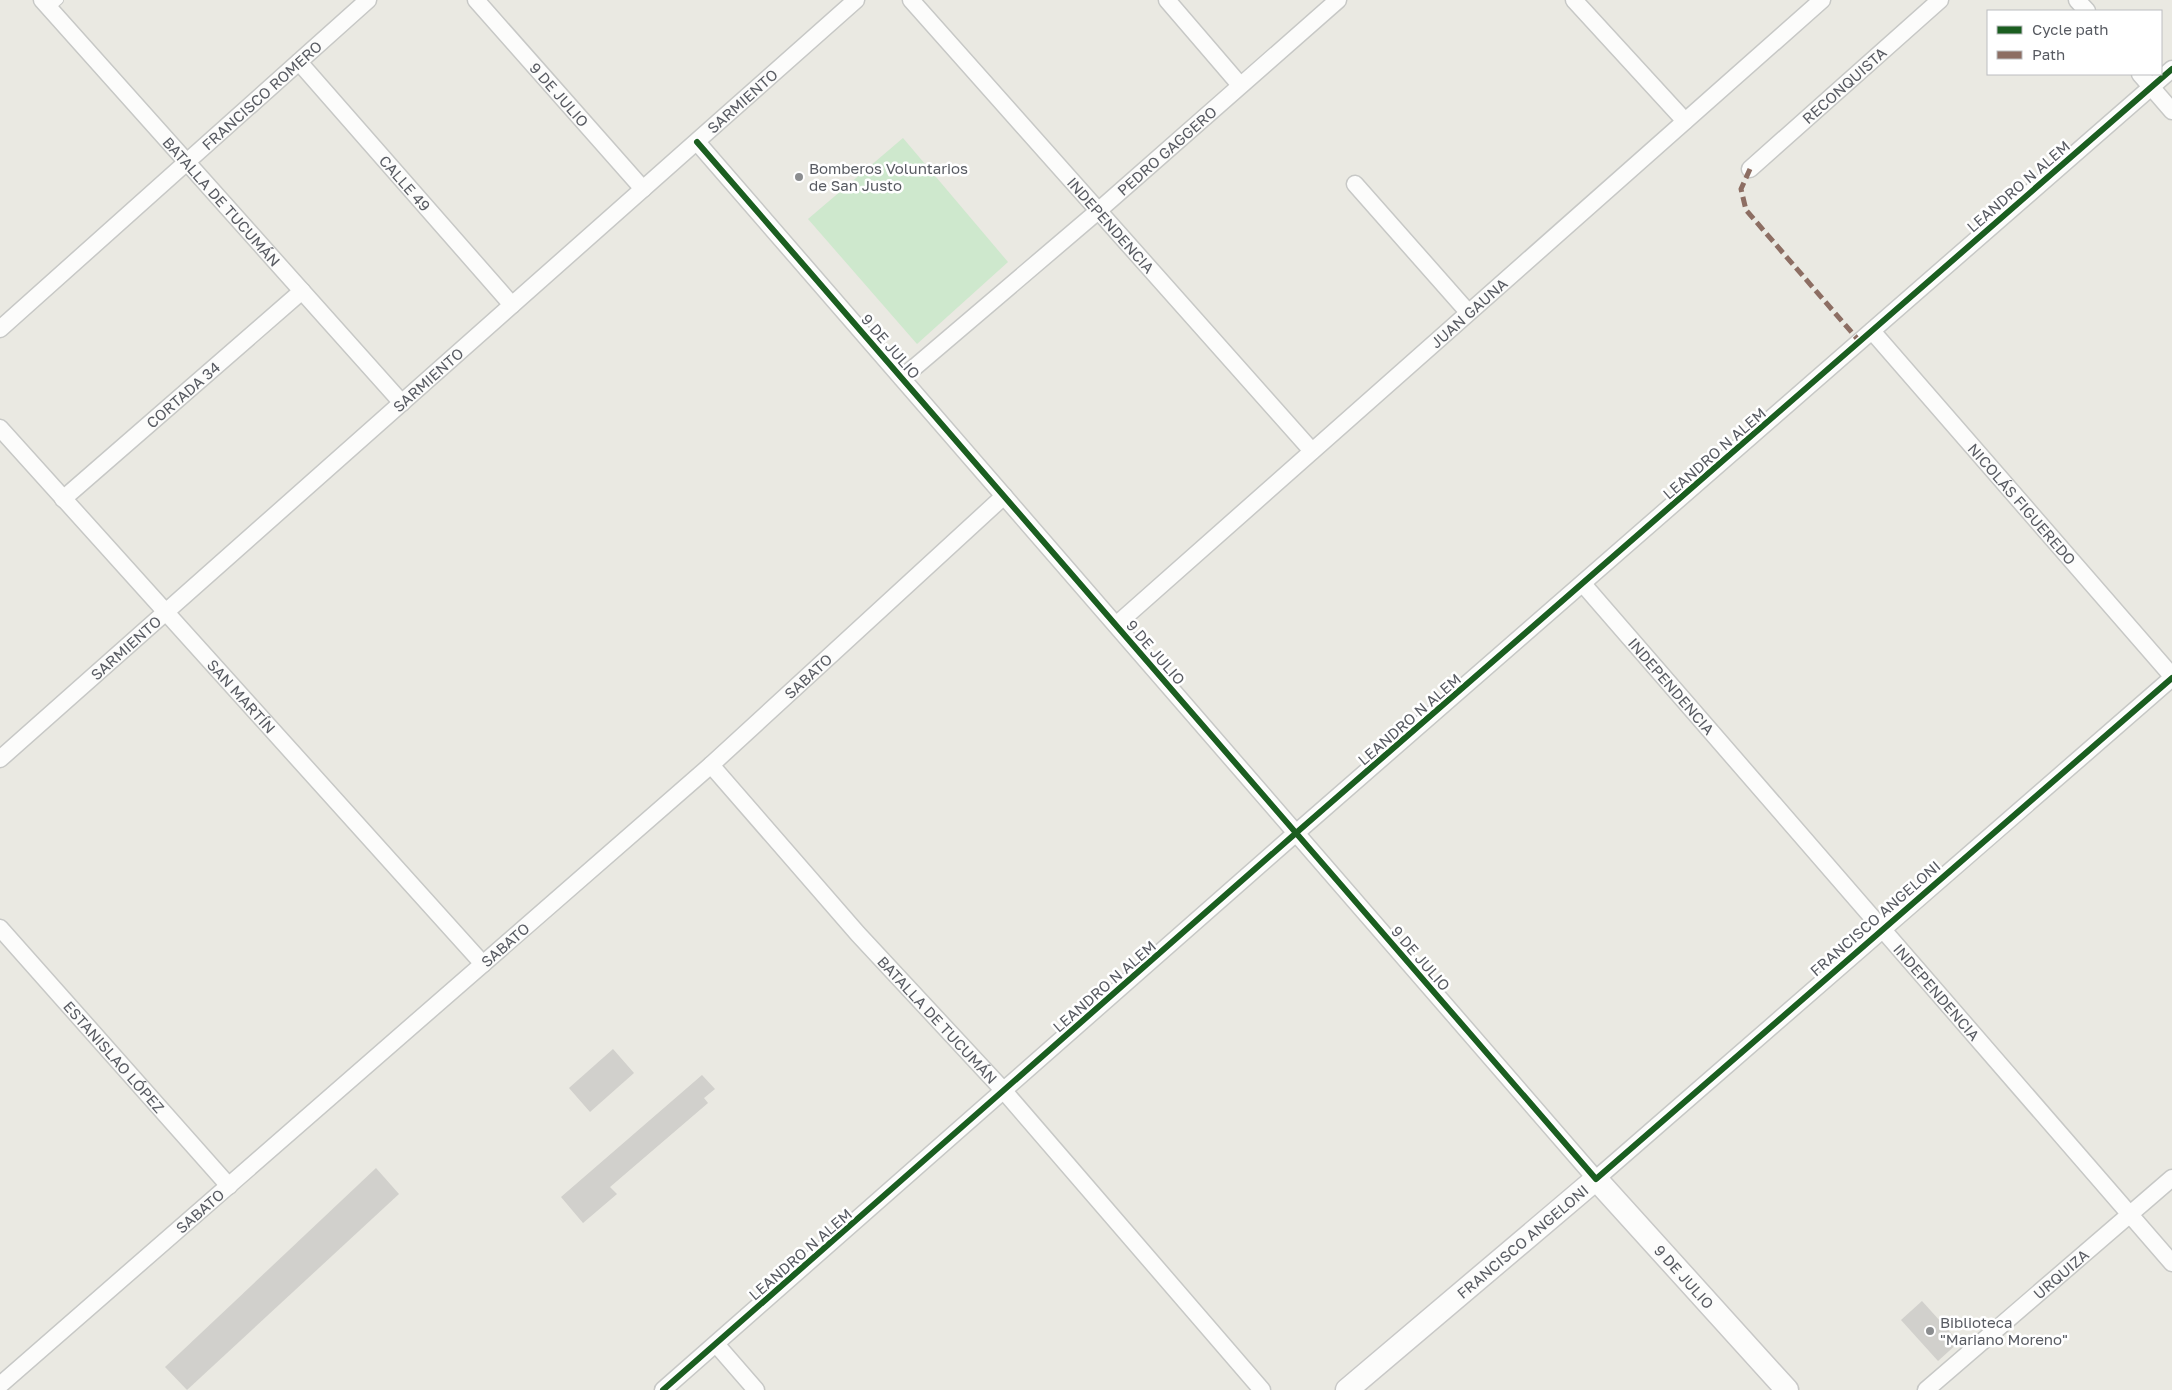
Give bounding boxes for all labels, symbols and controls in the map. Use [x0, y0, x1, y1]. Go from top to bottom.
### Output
legend [1987, 10, 2162, 75]
text: Cycle path [2032, 20, 2108, 38]
street label: FRANCISCO ROMERO [198, 37, 325, 153]
street label: RECONQUISTA [1798, 43, 1890, 127]
text: Path [2032, 45, 2065, 63]
street label: 9 DE JULIO [526, 59, 593, 130]
street label: SARMIENTO [703, 65, 781, 137]
street label: PEDRO GAGGERO [1113, 102, 1220, 199]
street label: BATALLA DE TUCUMÁN [159, 133, 284, 270]
street label: LEANDRO N ALEM [1963, 136, 2073, 236]
street label: CALLE 49 [376, 151, 434, 215]
place label: Bomberos Voluntarios de San Justo [809, 159, 968, 194]
marker: Bomberos Voluntarios de San Justo [793, 171, 805, 183]
street label: INDEPENDENCIA [1064, 173, 1158, 277]
street label: JUAN GAUNA [1427, 274, 1511, 351]
street label: 9 DE JULIO [858, 310, 924, 382]
street label: SARMIENTO [389, 344, 467, 415]
street label: CORTADA 34 [143, 358, 223, 431]
street label: LEANDRO N ALEM [1659, 403, 1769, 503]
street label: NICOLÁS FIGUEREDO [1965, 439, 2080, 568]
street label: SARMIENTO [87, 612, 165, 683]
street label: 9 DE JULIO [1123, 616, 1189, 688]
street label: INDEPENDENCIA [1625, 634, 1718, 738]
street label: SABATO [780, 650, 836, 702]
street label: SAN MARTÍN [204, 656, 280, 737]
street label: LEANDRO N ALEM [1354, 669, 1464, 769]
street label: FRANCISCO ANGELONI [1806, 857, 1944, 979]
street label: SABATO [477, 919, 533, 971]
street label: 9 DE JULIO [1388, 922, 1454, 994]
street label: LEANDRO N ALEM [1049, 936, 1159, 1036]
street label: INDEPENDENCIA [1890, 940, 1984, 1044]
street label: BATALLA DE TUCUMÁN [874, 952, 1001, 1087]
street label: ESTANISLAO LÓPEZ [60, 997, 168, 1116]
street label: FRANCISCO ANGELONI [1453, 1181, 1592, 1302]
street label: SABATO [172, 1185, 228, 1237]
street label: LEANDRO N ALEM [745, 1204, 855, 1304]
street label: 9 DE JULIO [1651, 1241, 1718, 1312]
street label: URQUIZA [2030, 1245, 2092, 1302]
place label: Biblioteca "Mariano Moreno" [1940, 1313, 2068, 1348]
marker: Biblioteca "Mariano Moreno" [1924, 1325, 1936, 1337]

